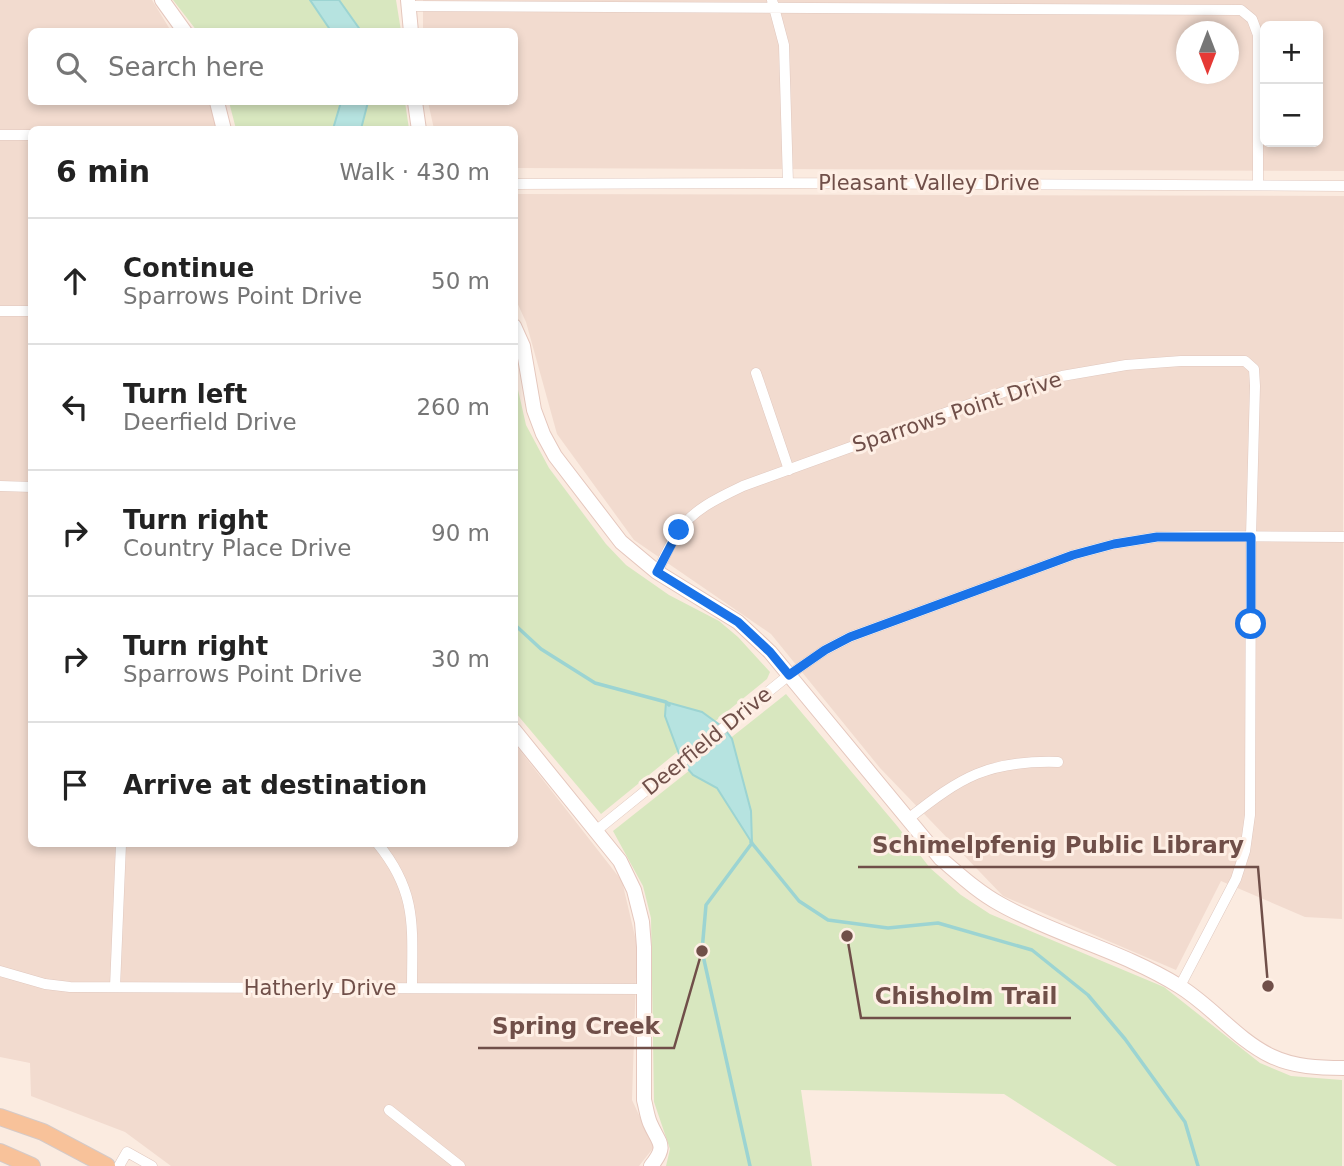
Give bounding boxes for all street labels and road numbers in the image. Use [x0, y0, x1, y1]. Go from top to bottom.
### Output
street label: Pleasant Valley Drive [818, 171, 1040, 195]
street label: Sparrows Point Drive [849, 367, 1065, 457]
street label: Deerfield Drive [638, 682, 776, 800]
street label: Hatherly Drive [244, 976, 396, 1000]

